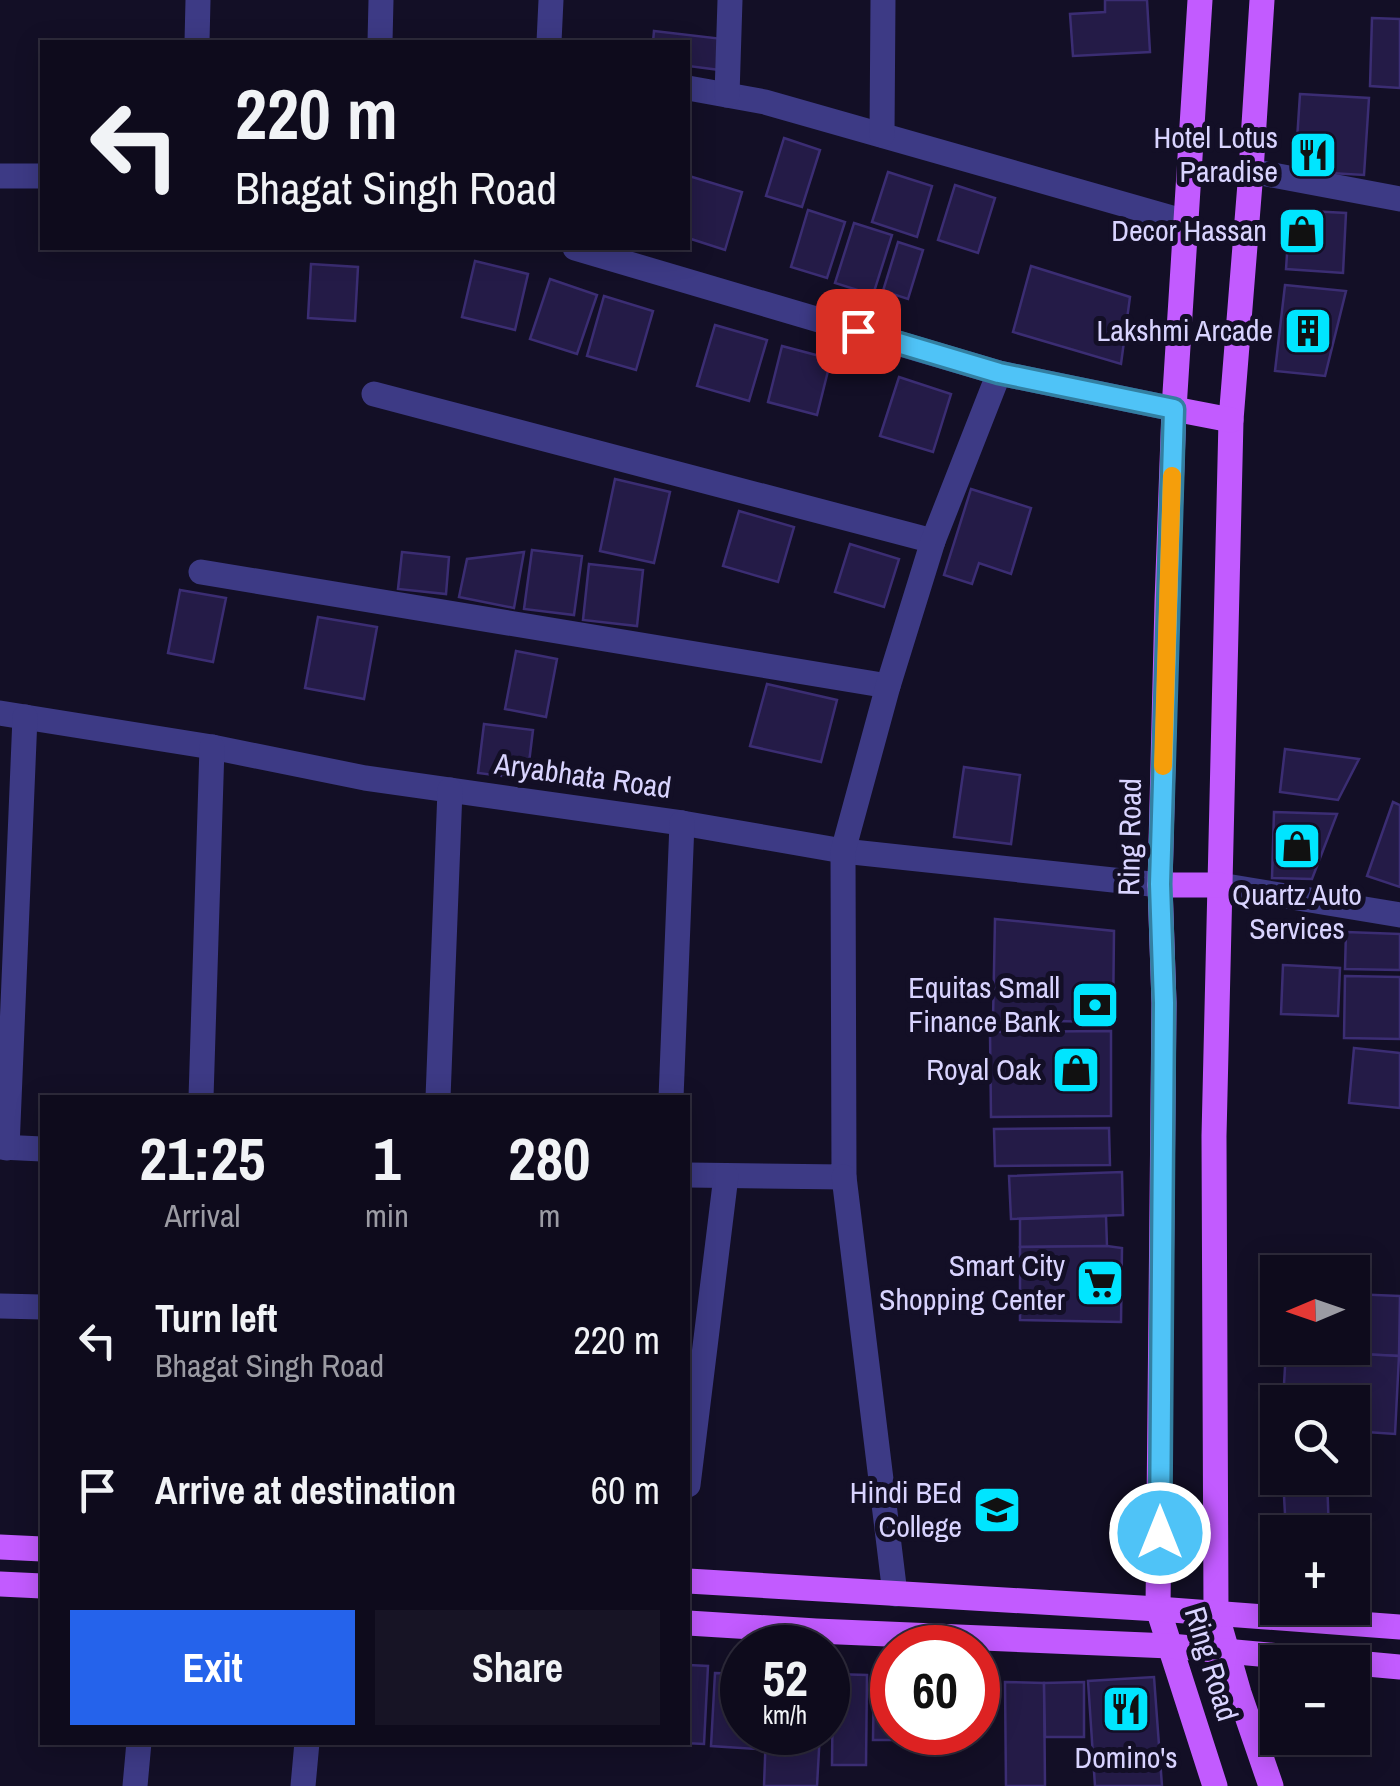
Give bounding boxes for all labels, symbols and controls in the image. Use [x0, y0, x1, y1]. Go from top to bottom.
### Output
text: 220 m [235, 67, 398, 161]
icon: left [70, 80, 200, 210]
place label: Hotel Lotus Paradise [1154, 117, 1278, 191]
restaurant icon: Hotel Lotus Paradise [1287, 129, 1339, 181]
text: Bhagat Singh Road [235, 157, 557, 218]
shop icon: Decor Hassan [1276, 205, 1328, 257]
place label: Decor Hassan [1111, 210, 1267, 250]
pin [816, 289, 901, 374]
icon: arrive [831, 304, 886, 359]
building icon: Lakshmi Arcade [1282, 305, 1334, 357]
place label: Lakshmi Arcade [1097, 310, 1273, 350]
street label: Aryabhata Road [491, 743, 674, 807]
street label: Ring Road [1108, 778, 1150, 896]
shop icon: Quartz Auto Services [1271, 820, 1323, 872]
place label: Quartz Auto Services [1232, 874, 1362, 948]
place label: Equitas Small Finance Bank [908, 967, 1061, 1041]
bank icon: Equitas Small Finance Bank [1069, 979, 1121, 1031]
shop icon: Royal Oak [1050, 1044, 1102, 1096]
place label: Royal Oak [926, 1049, 1042, 1089]
text: 21:25 [140, 1118, 265, 1199]
text: 1 [373, 1118, 401, 1199]
text: 280 [508, 1118, 590, 1199]
text: Arrival [165, 1194, 240, 1237]
text: min [365, 1194, 409, 1237]
text: m [538, 1194, 560, 1237]
place label: Smart City Shopping Center [879, 1245, 1066, 1319]
north arrow [1260, 1255, 1370, 1365]
map controls [1260, 1255, 1370, 1755]
supermarket icon: Smart City Shopping Center [1074, 1257, 1126, 1309]
text: Turn left [155, 1293, 277, 1344]
icon: left [70, 1313, 125, 1368]
text: 220 m [573, 1315, 660, 1366]
text: Bhagat Singh Road [155, 1344, 384, 1387]
button: search [1260, 1385, 1370, 1495]
icon: arrive [70, 1463, 125, 1518]
text: Arrive at destination [155, 1465, 456, 1516]
text: 60 m [591, 1465, 660, 1516]
place label: Hindi BEd College [850, 1472, 962, 1546]
position arrow [1108, 1481, 1212, 1585]
school or university icon: Hindi BEd College [971, 1484, 1023, 1536]
button: + [1260, 1515, 1370, 1625]
street label: Ring Road [1176, 1602, 1248, 1726]
button: Exit [70, 1610, 355, 1725]
button: Share [375, 1610, 660, 1725]
speed limit sign: 60 [870, 1625, 1000, 1755]
text: 52 [762, 1644, 808, 1712]
button: − [1260, 1645, 1370, 1755]
restaurant icon: Domino's [1100, 1683, 1152, 1735]
text: km/h [763, 1698, 807, 1732]
place label: Domino's [1074, 1737, 1178, 1777]

